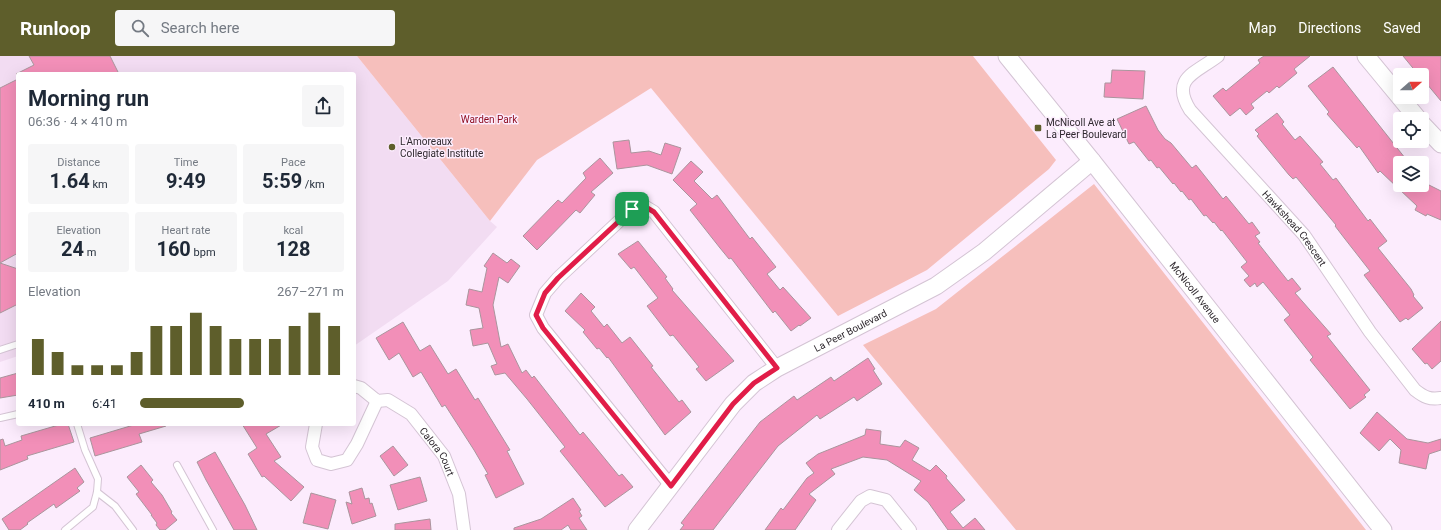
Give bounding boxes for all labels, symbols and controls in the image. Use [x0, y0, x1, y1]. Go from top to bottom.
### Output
search box [115, 10, 395, 46]
text: Runloop [20, 17, 91, 40]
icon: search [129, 17, 151, 39]
text: Search here [161, 19, 240, 37]
text: Map [1249, 20, 1276, 36]
text: Directions [1298, 20, 1361, 36]
text: Saved [1383, 20, 1421, 36]
north arrow [1393, 68, 1429, 104]
map controls [1393, 68, 1429, 192]
button: share [302, 85, 344, 127]
text: Morning run [28, 86, 149, 111]
button: locate [1393, 112, 1429, 148]
text: 06:36 · 4 × 410 m [28, 114, 127, 129]
park label: Warden Park [461, 114, 518, 125]
place label: McNicoll Ave at La Peer Boulevard [1046, 117, 1126, 140]
marker: McNicoll Ave at La Peer Boulevard [1033, 123, 1043, 133]
place label: L'Amoreaux Collegiate Institute [400, 136, 483, 159]
marker: L'Amoreaux Collegiate Institute [387, 142, 397, 152]
text: Distance [57, 156, 100, 169]
text: Time [174, 156, 198, 169]
text: Pace [281, 156, 306, 169]
button: layers [1393, 156, 1429, 192]
text: 1.64 [50, 169, 90, 193]
text: 9:49 [166, 169, 206, 193]
text: 5:59 [262, 169, 302, 193]
text: km [90, 178, 108, 191]
text: /km [302, 178, 325, 191]
street label: Hawkshead Crescent [1260, 188, 1329, 268]
pin [615, 192, 649, 226]
icon: arrive [621, 198, 643, 220]
text: Elevation [56, 224, 101, 237]
text: Heart rate [162, 224, 210, 237]
text: kcal [283, 224, 303, 237]
text: 24 [61, 237, 84, 261]
text: 160 [156, 237, 191, 261]
text: 128 [276, 237, 311, 261]
text: m [84, 246, 96, 259]
text: bpm [191, 246, 216, 259]
street label: McNicoll Avenue [1168, 259, 1223, 325]
text: Elevation [28, 284, 81, 299]
text: 267–271 m [277, 284, 344, 299]
street label: La Peer Boulevard [812, 307, 889, 354]
text: 410 m [28, 396, 65, 411]
text: 6:41 [92, 396, 117, 411]
street label: Calora Court [418, 425, 457, 477]

